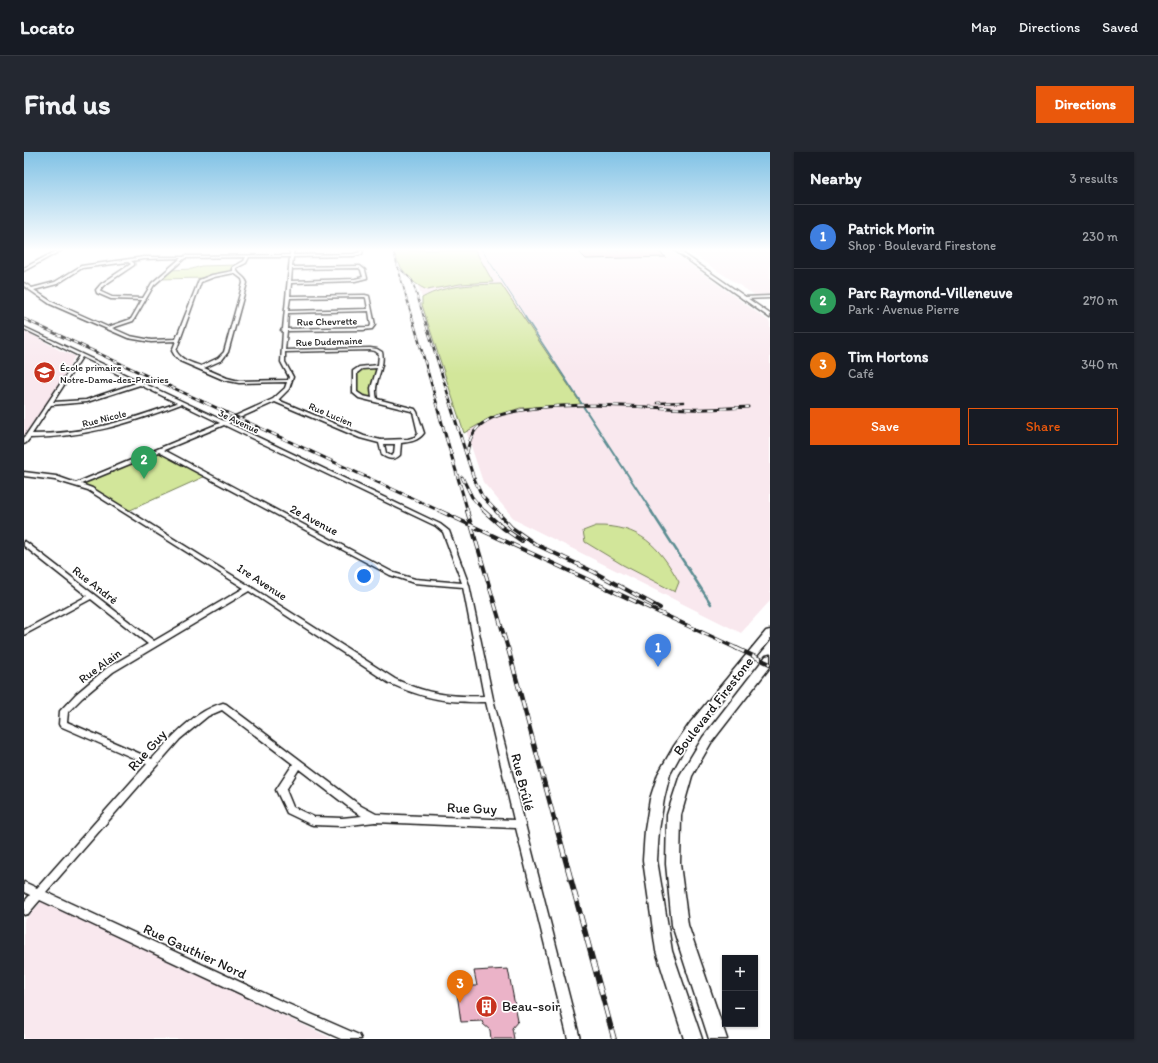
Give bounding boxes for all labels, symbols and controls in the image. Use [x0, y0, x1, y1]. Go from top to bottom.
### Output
text: Locato [20, 16, 74, 39]
text: Map [971, 19, 997, 36]
text: Directions [1019, 19, 1080, 36]
text: Saved [1102, 19, 1138, 36]
button: Directions [1036, 86, 1134, 123]
text: Find us [24, 87, 111, 121]
text: Nearby [810, 168, 862, 188]
text: 3 results [1069, 171, 1118, 186]
text: Patrick Morin [848, 220, 935, 238]
text: 1 [820, 229, 826, 244]
text: 230 m [1082, 229, 1118, 244]
text: Shop · Boulevard Firestone [848, 238, 996, 253]
text: Parc Raymond-Villeneuve [848, 284, 1013, 302]
text: 2 [820, 293, 826, 308]
text: 270 m [1083, 293, 1118, 308]
text: Park · Avenue Pierre [848, 302, 959, 317]
street label: Rue Chevrette [297, 314, 358, 329]
street label: Rue Dudemaine [295, 334, 363, 349]
text: Tim Hortons [848, 348, 928, 366]
text: 3 [819, 357, 827, 372]
text: 340 m [1081, 357, 1118, 372]
school or university icon: École primaire Notre-Dame-des-Prairies [32, 360, 58, 386]
place label: École primaire Notre-Dame-des-Prairies [60, 361, 169, 386]
text: Café [848, 366, 874, 381]
street label: Rue Lucien [307, 399, 355, 430]
street label: 3e Avenue [216, 406, 262, 437]
street label: Rue Nicole [81, 407, 128, 430]
button: Save [810, 408, 960, 445]
button: Share [968, 408, 1118, 445]
pin: 2 [131, 446, 157, 479]
street label: 2e Avenue [288, 502, 341, 539]
street label: 1re Avenue [234, 561, 290, 604]
street label: Rue André [70, 563, 121, 607]
your location [354, 566, 374, 586]
pin: 1 [645, 634, 671, 667]
street label: Rue Alain [76, 646, 124, 686]
street label: Boulevard Firestone [670, 653, 757, 759]
street label: Rue Guy [124, 726, 171, 775]
street label: Rue Brûlé [507, 752, 538, 813]
street label: Rue Guy [447, 799, 498, 818]
street label: Rue Gauthier Nord [141, 920, 249, 983]
map controls [722, 955, 758, 1027]
button: + [722, 955, 758, 991]
pin: 3 [447, 970, 473, 1003]
button: − [722, 991, 758, 1027]
building icon: Beau-soir [474, 993, 500, 1019]
place label: Beau-soir [502, 998, 561, 1015]

